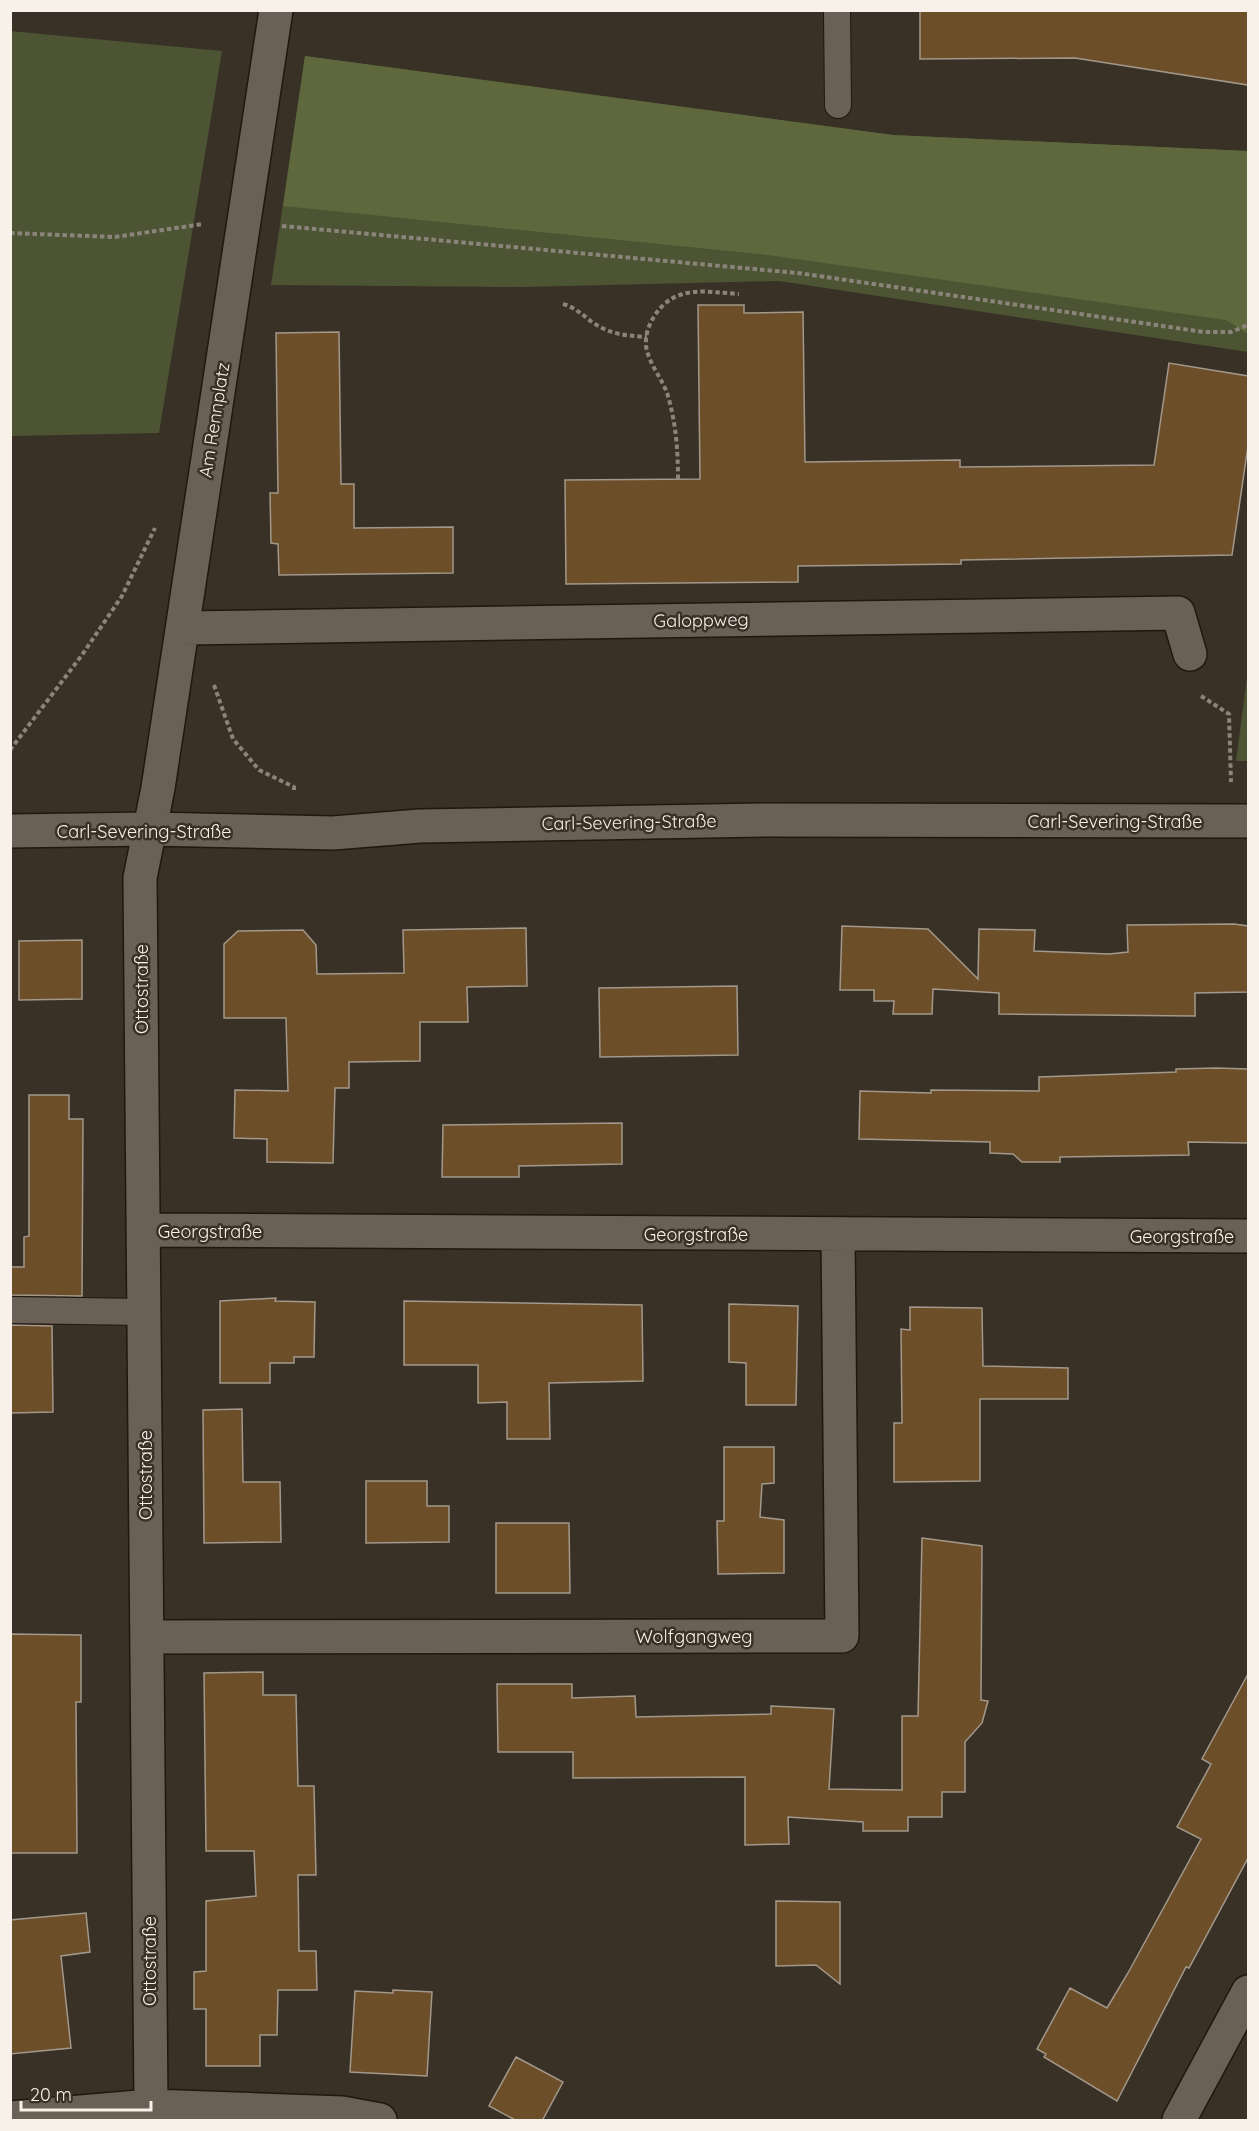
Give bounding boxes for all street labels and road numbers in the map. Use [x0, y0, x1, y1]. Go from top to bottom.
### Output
street label: Am Rennplatz [194, 361, 234, 479]
street label: Galoppweg [653, 608, 749, 632]
street label: Carl-Severing-Straße [541, 809, 717, 835]
street label: Carl-Severing-Straße [1028, 810, 1202, 833]
street label: Carl-Severing-Straße [57, 820, 231, 843]
street label: Ottostraße [130, 944, 153, 1034]
street label: Georgstraße [158, 1220, 262, 1243]
street label: Georgstraße [644, 1223, 748, 1246]
street label: Georgstraße [1130, 1225, 1234, 1248]
street label: Ottostraße [134, 1430, 157, 1520]
street label: Wolfgangweg [635, 1625, 753, 1648]
street label: Ottostraße [138, 1916, 161, 2006]

